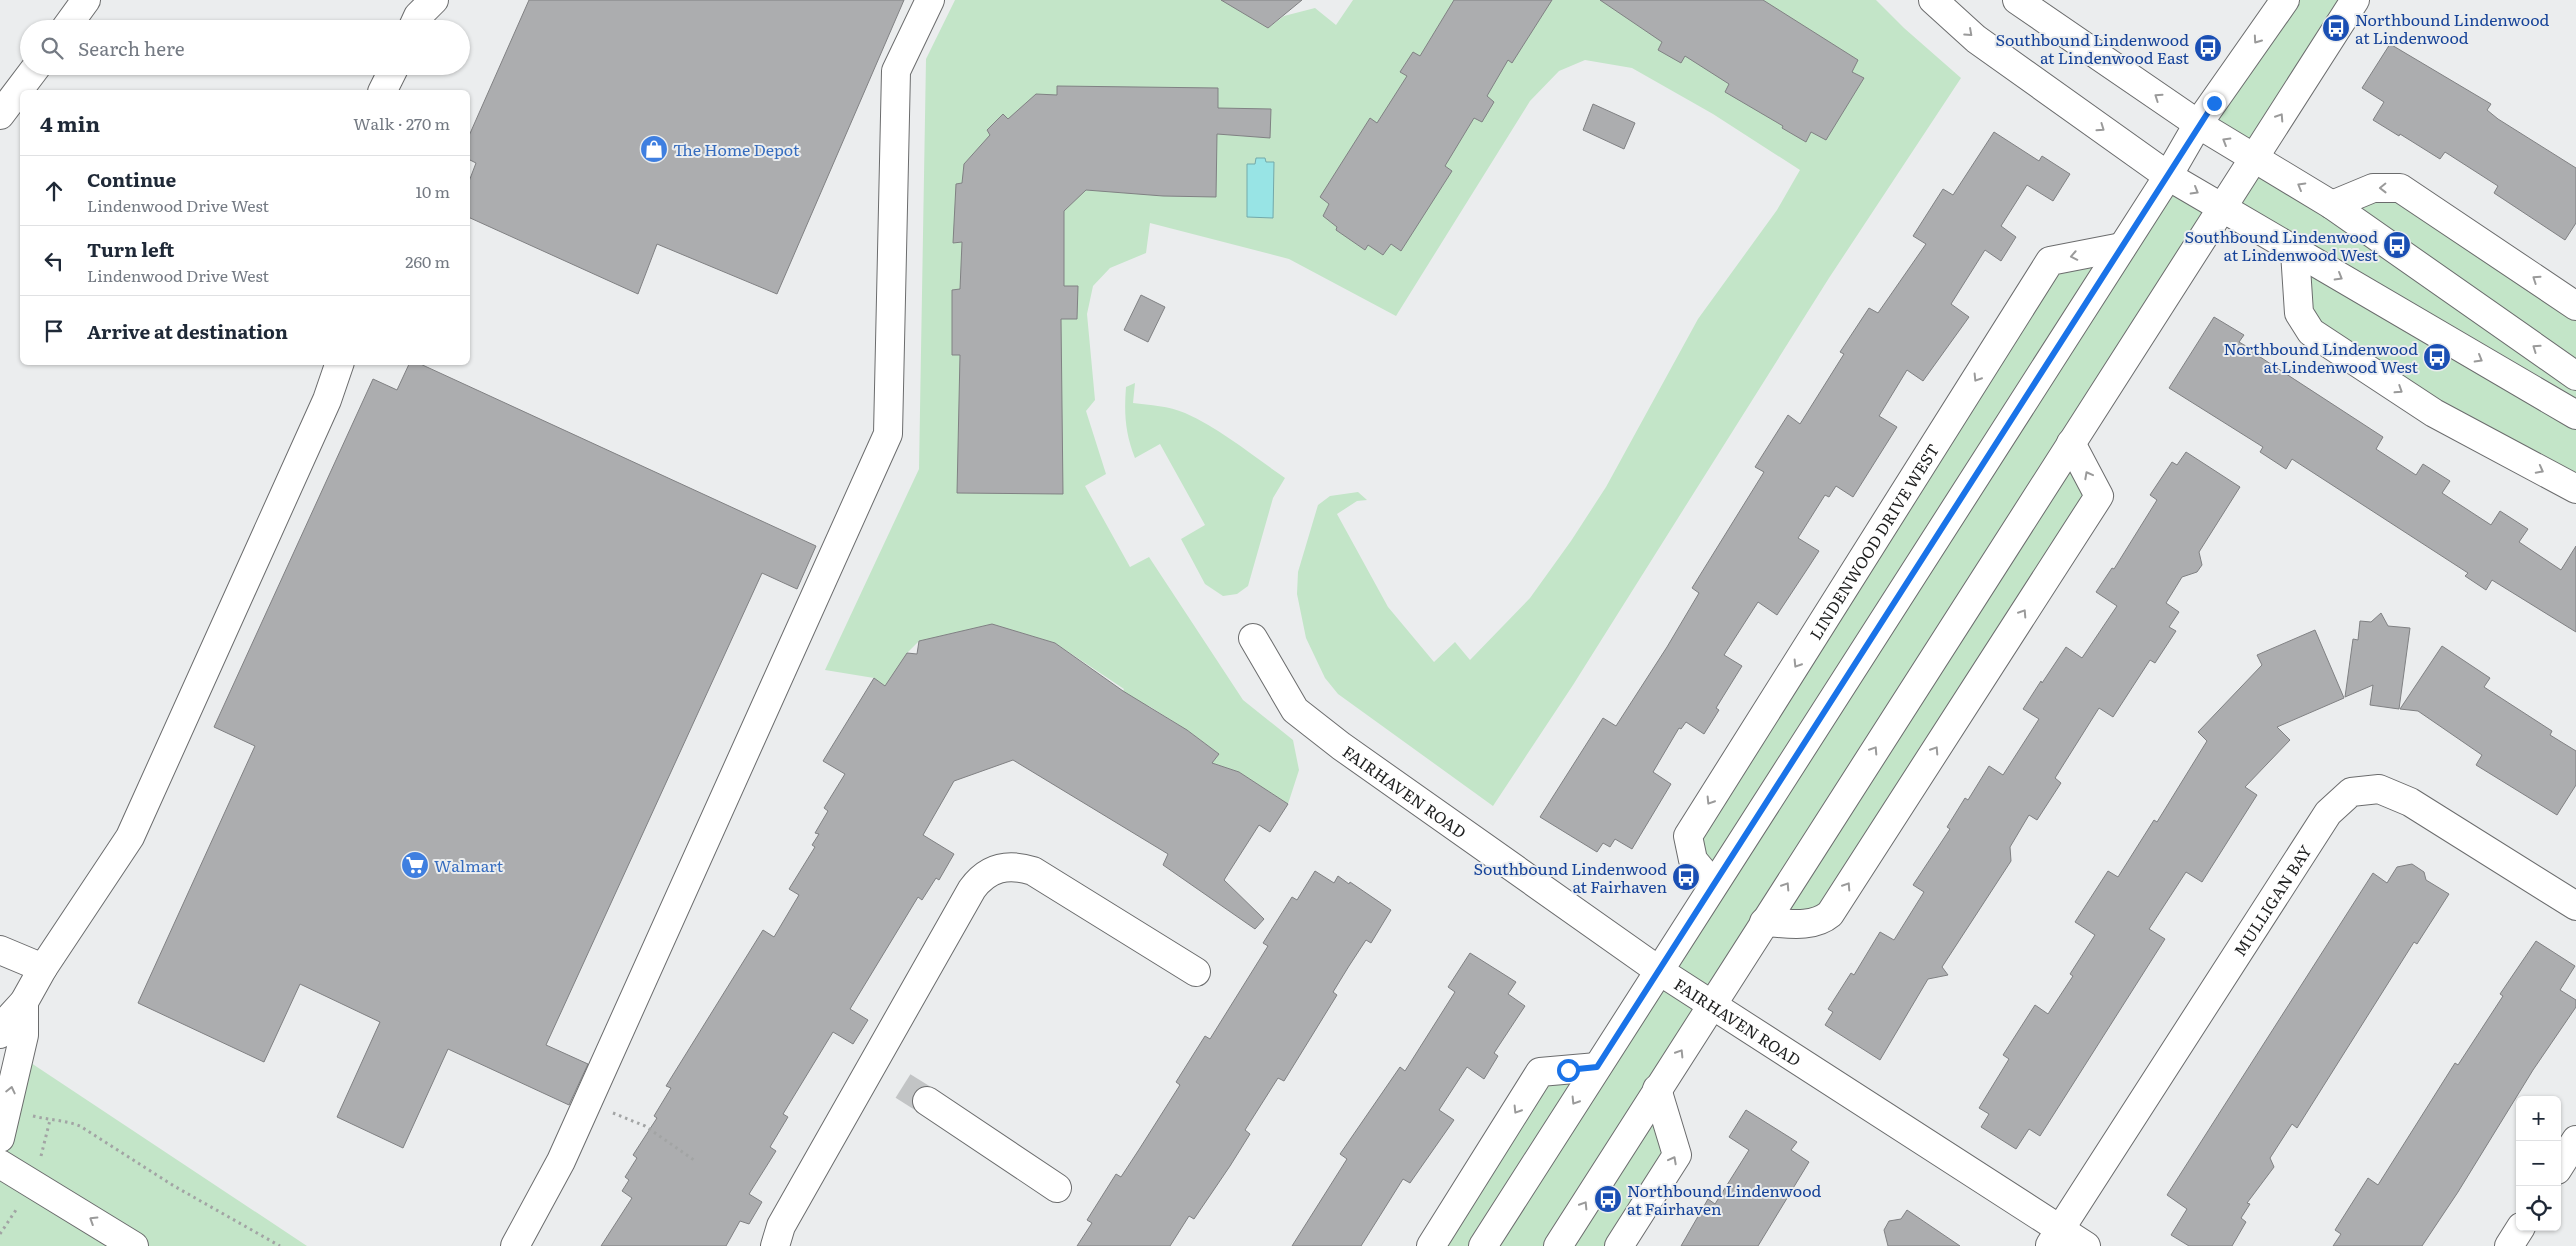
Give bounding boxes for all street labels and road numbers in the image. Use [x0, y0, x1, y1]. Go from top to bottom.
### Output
street label: LINDENWOOD DRIVE WEST [1803, 439, 1944, 644]
street label: FAIRHAVEN ROAD [1338, 739, 1472, 843]
street label: MULLIGAN BAY [2227, 839, 2317, 961]
street label: FAIRHAVEN ROAD [1670, 972, 1806, 1071]

